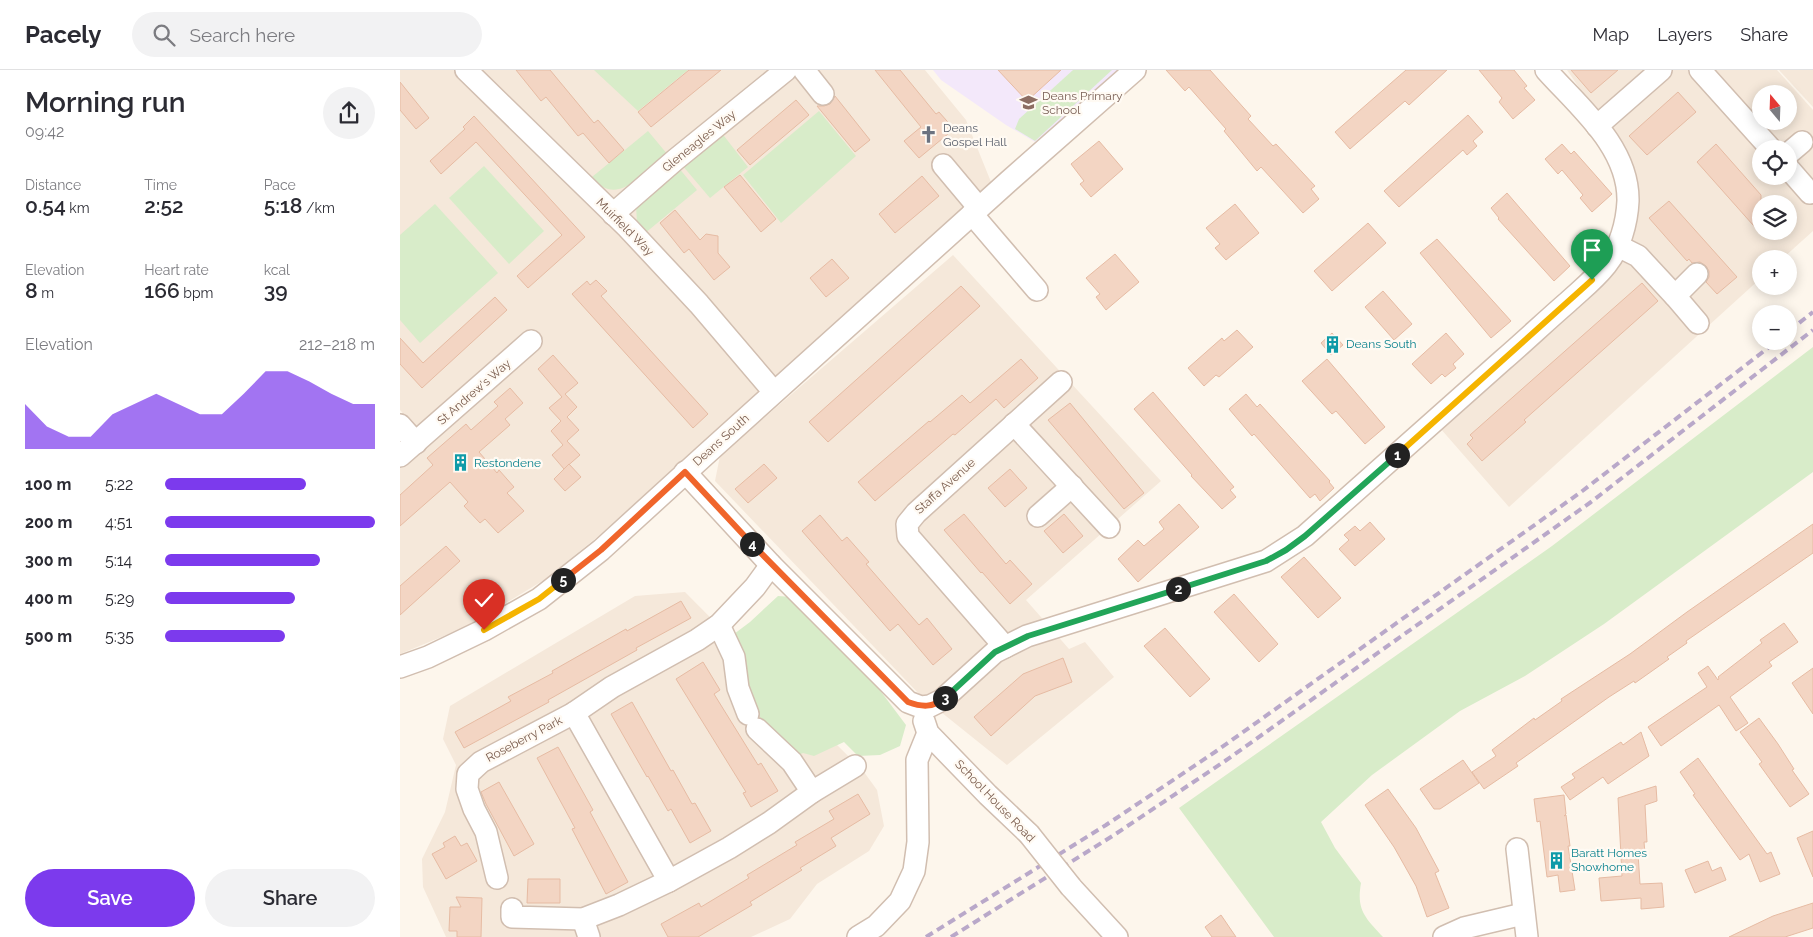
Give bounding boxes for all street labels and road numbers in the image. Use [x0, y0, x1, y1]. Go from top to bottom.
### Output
street label: Gleneagles Way [659, 107, 739, 175]
street label: Muirfield Way [593, 195, 657, 259]
street label: St Andrew's Way [434, 356, 514, 428]
street label: Deans South [690, 411, 752, 469]
street label: Staffa Avenue [912, 455, 978, 517]
street label: Roseberry Park [484, 713, 565, 765]
street label: School House Road [952, 757, 1038, 845]

